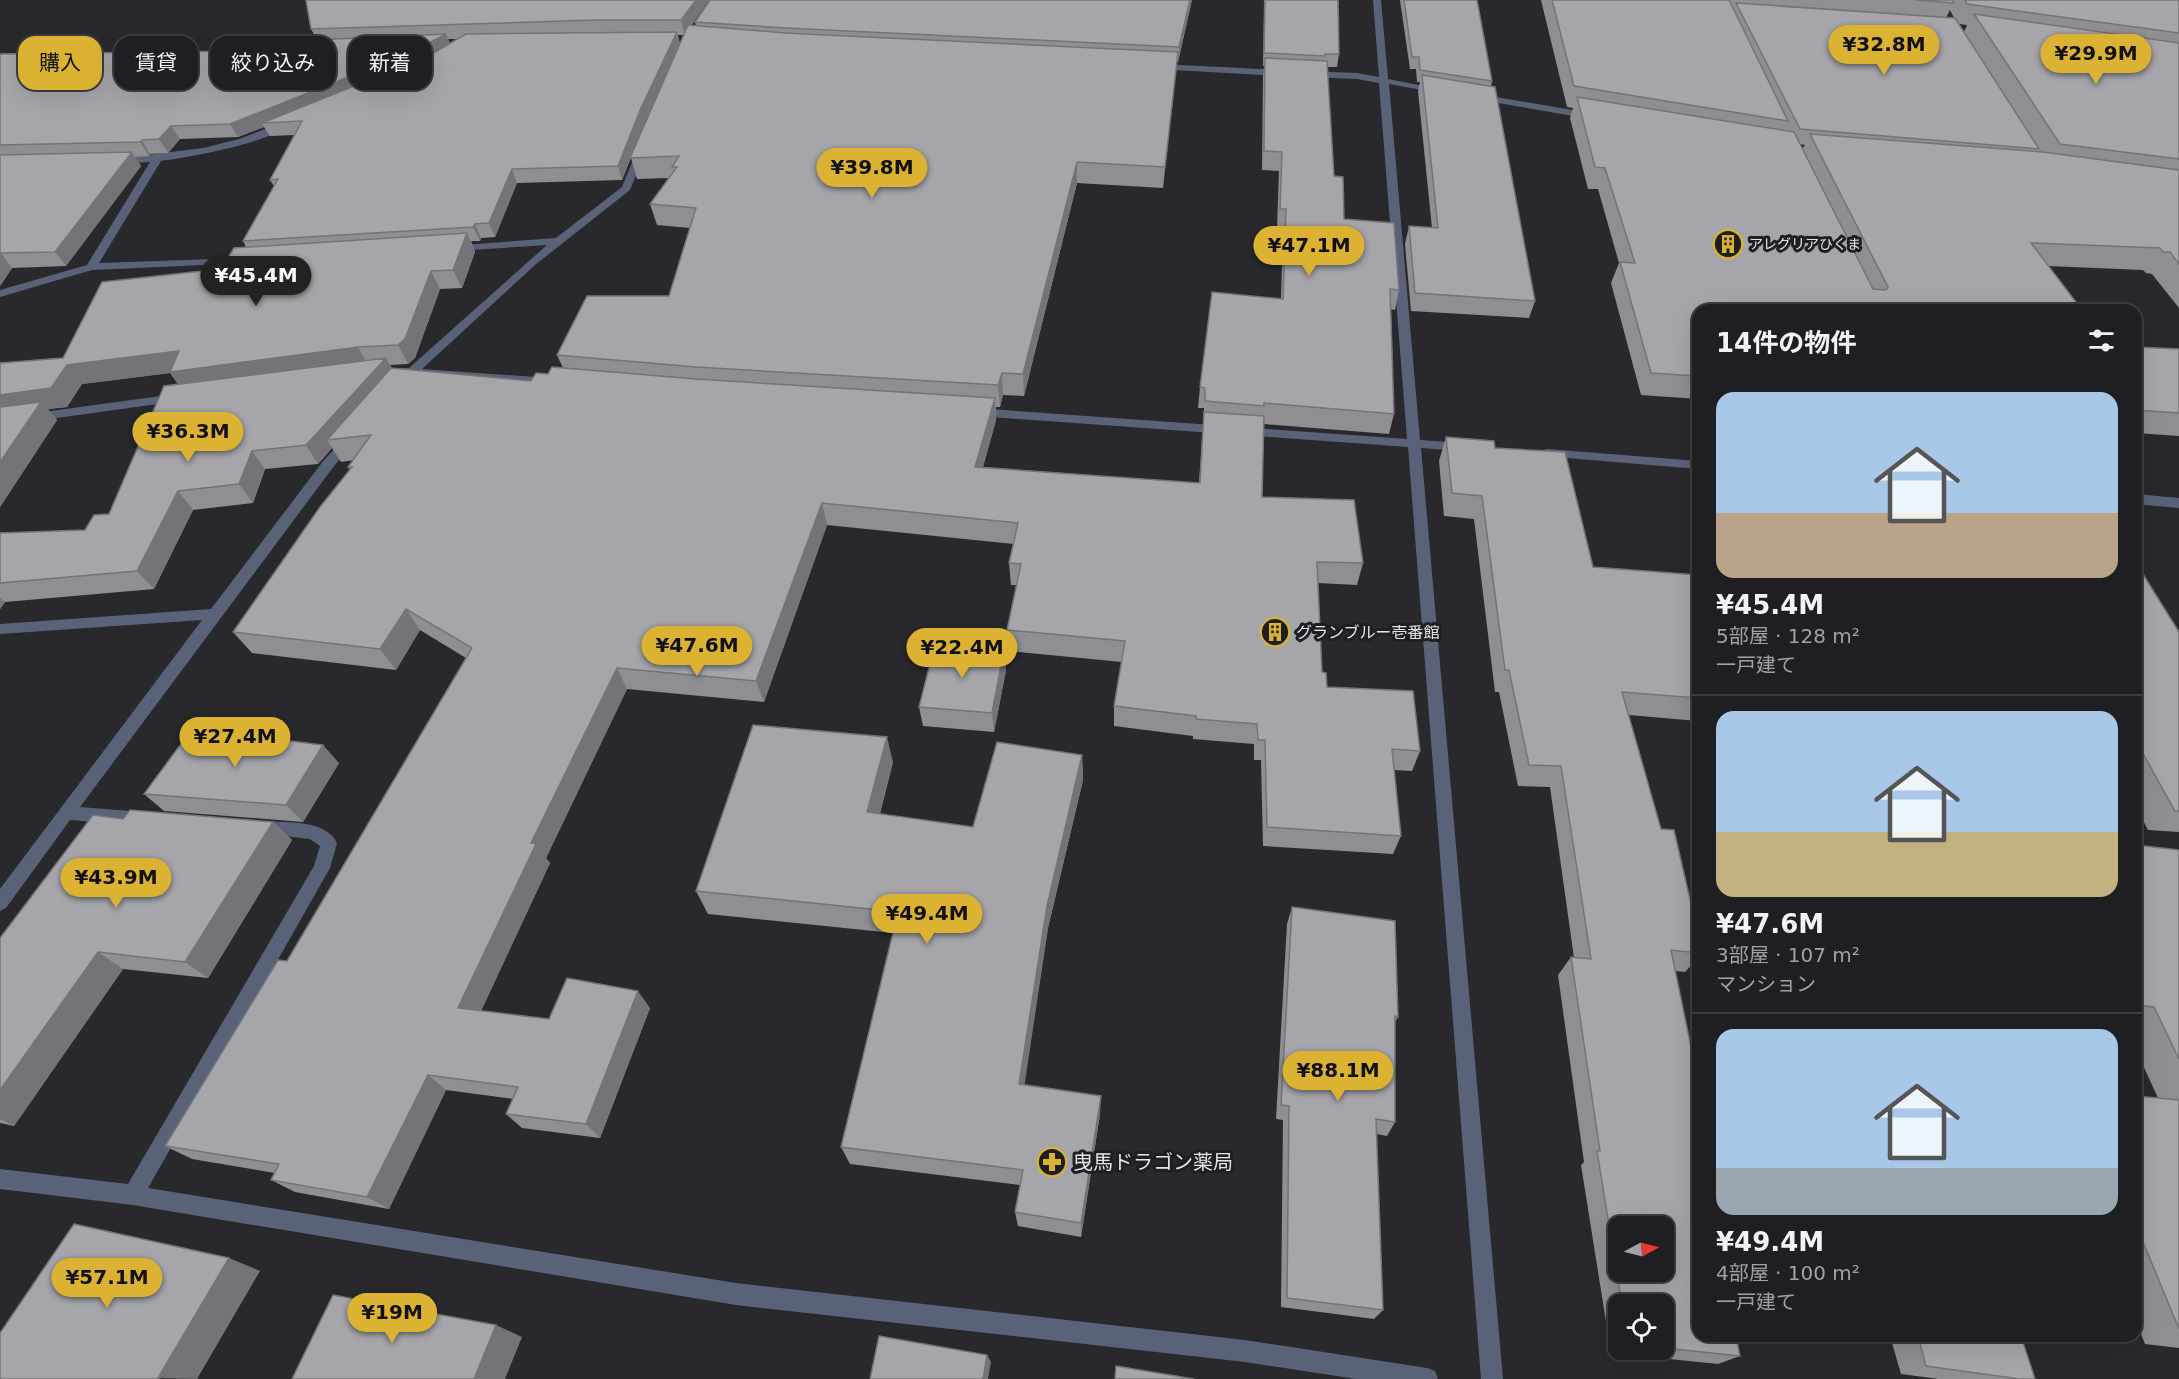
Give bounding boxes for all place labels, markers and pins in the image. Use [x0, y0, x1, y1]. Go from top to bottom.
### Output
pin: ¥32.8M [1835, 25, 1933, 76]
pin: ¥29.9M [2047, 34, 2145, 85]
pin: ¥39.8M [823, 148, 921, 199]
pin: ¥47.1M [1260, 226, 1358, 277]
building icon: アレグリアひくま [1712, 228, 1744, 260]
place label: アレグリアひくま [1749, 236, 1861, 252]
pin: ¥45.4M [207, 256, 305, 307]
pin: ¥36.3M [139, 412, 237, 463]
building icon: グランブルー壱番館 [1259, 616, 1291, 648]
place label: グランブルー壱番館 [1296, 623, 1440, 642]
pin: ¥47.6M [648, 626, 746, 677]
pin: ¥22.4M [913, 628, 1011, 679]
pin: ¥27.4M [186, 717, 284, 768]
pin: ¥43.9M [67, 858, 165, 909]
pin: ¥49.4M [878, 894, 976, 945]
pin: ¥88.1M [1289, 1051, 1387, 1102]
pharmacy icon: 曳馬ドラゴン薬局 [1036, 1146, 1068, 1178]
place label: 曳馬ドラゴン薬局 [1073, 1150, 1233, 1174]
pin: ¥57.1M [58, 1258, 156, 1309]
pin: ¥19M [356, 1293, 428, 1344]

